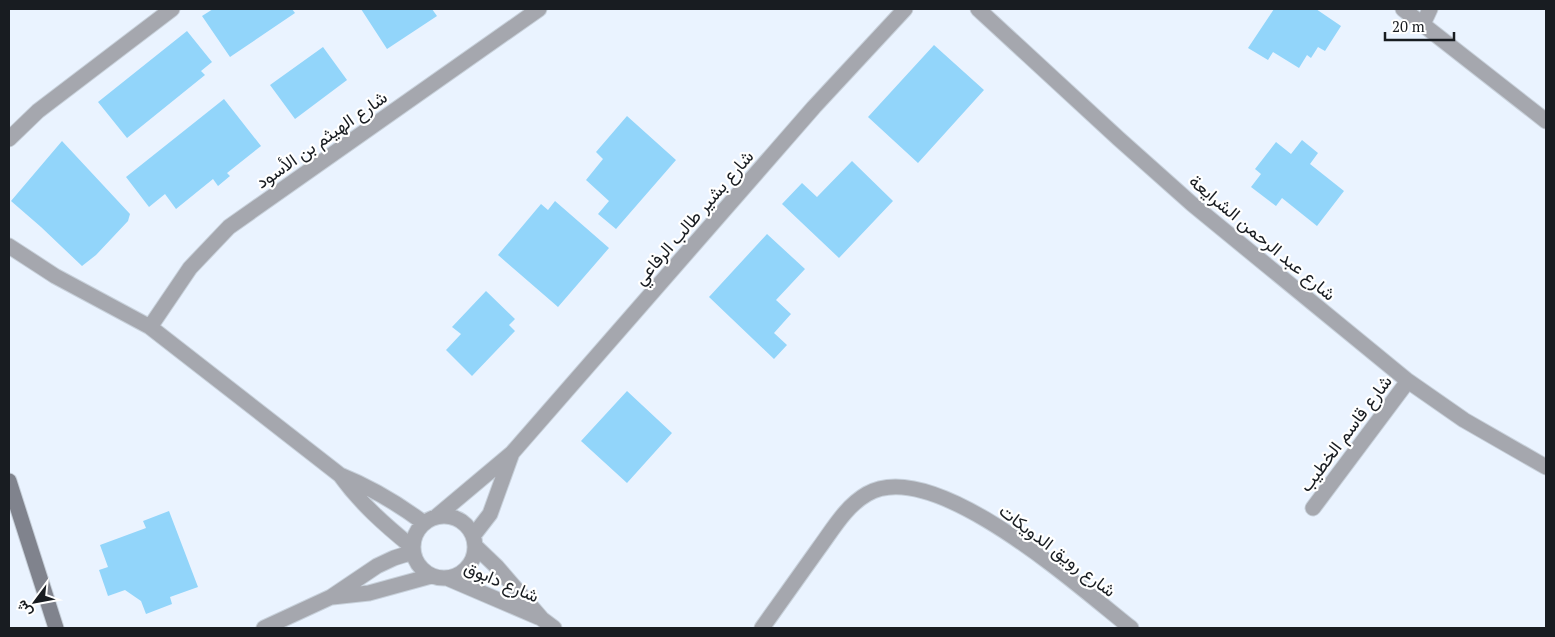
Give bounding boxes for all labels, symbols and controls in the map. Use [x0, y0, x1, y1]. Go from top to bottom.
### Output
scale bar [1385, 10, 1454, 42]
text: 20 m [1392, 16, 1425, 36]
street label: شارع الهيثم بن الأسود [250, 85, 392, 194]
street label: شارع بشير طالب الرفاعي [628, 144, 761, 292]
street label: شارع عبد الرحمن الشرايعة [1184, 169, 1341, 306]
street label: شارع قاسم الخطيب [1293, 370, 1398, 497]
street label: شارع رويق الدويكات [994, 498, 1121, 603]
street label: شارع دابوق [460, 554, 543, 608]
north arrow [10, 577, 60, 627]
text: ش [11, 597, 36, 621]

